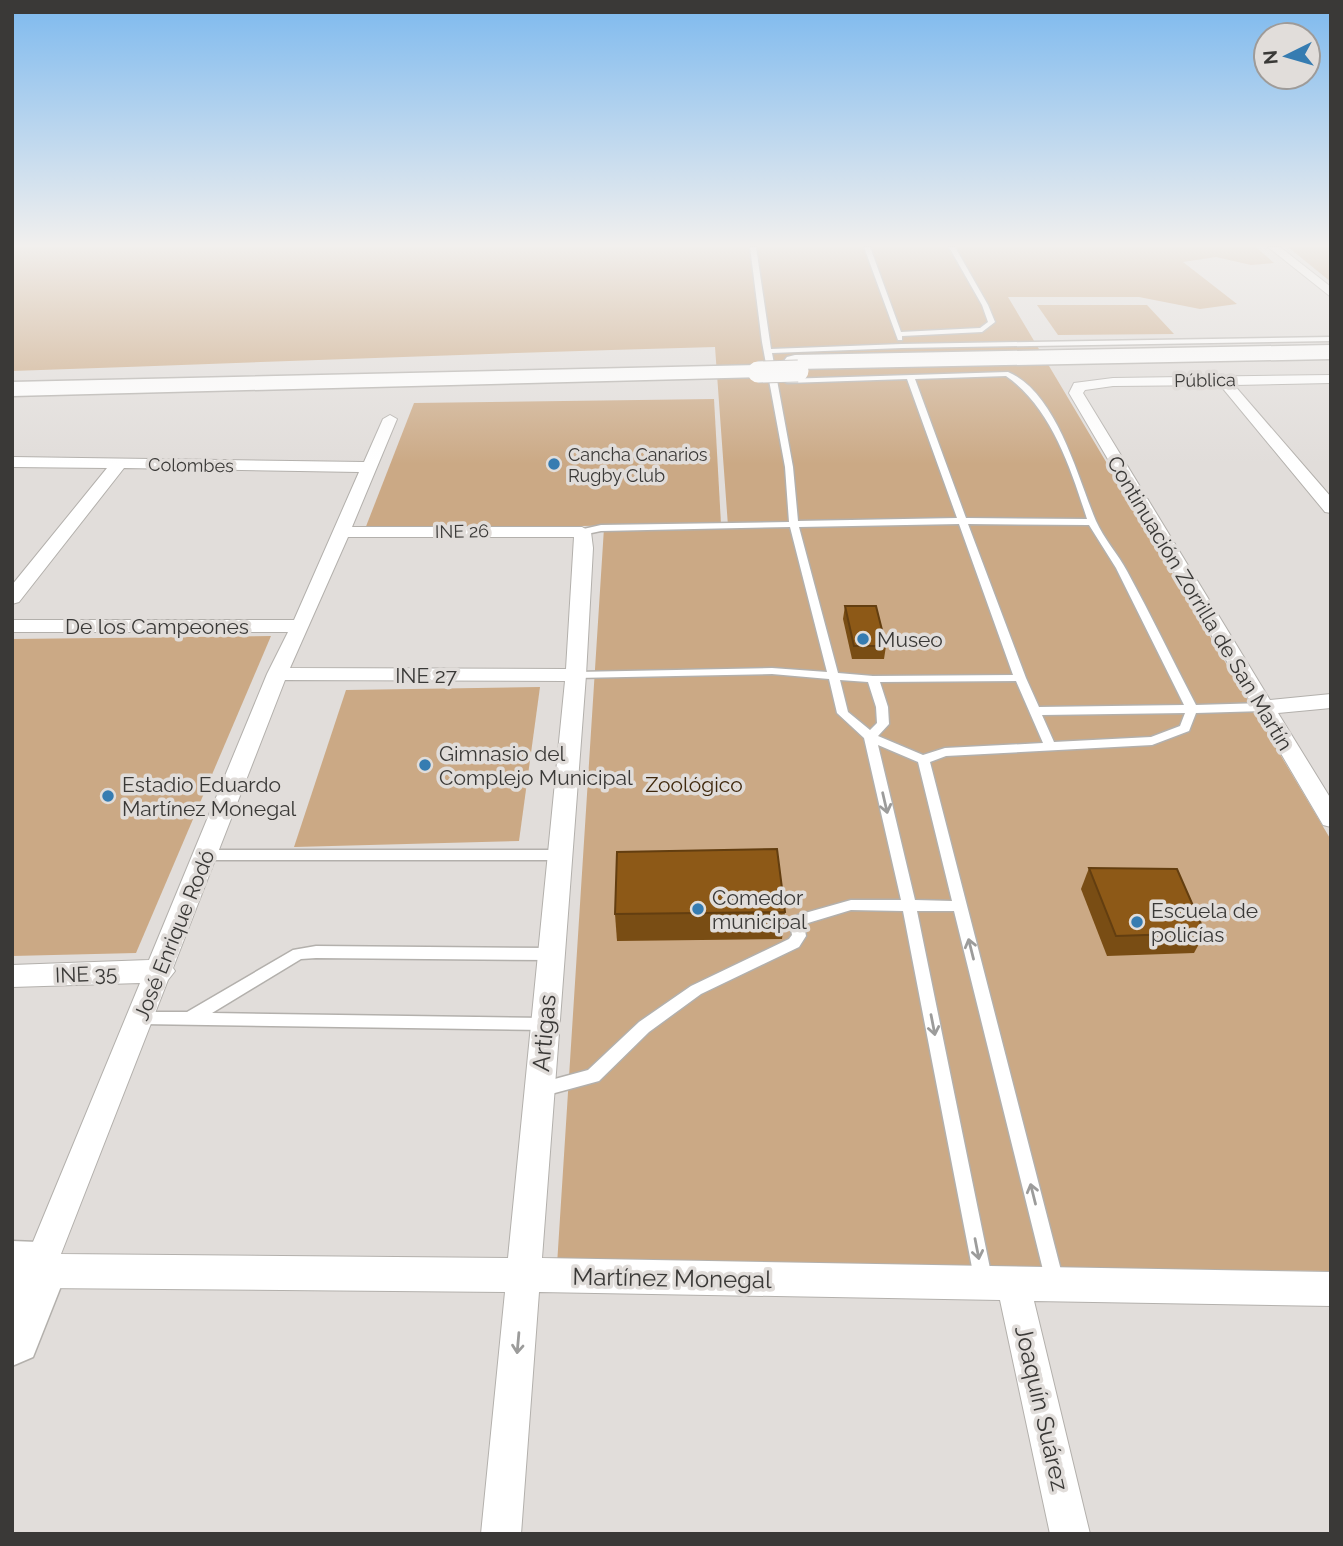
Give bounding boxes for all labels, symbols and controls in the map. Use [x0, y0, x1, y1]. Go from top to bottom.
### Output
north arrow [1252, 21, 1322, 91]
text: N [1258, 49, 1282, 66]
street label: Pública [1174, 369, 1236, 391]
place label: Cancha Canarios Rugby Club [568, 444, 708, 486]
street label: Continuación Zorrilla de San Martín [1102, 451, 1298, 755]
street label: Colombes [148, 454, 234, 476]
marker: Cancha Canarios Rugby Club [546, 456, 562, 472]
street label: INE 26 [435, 520, 489, 542]
street label: De los Campeones [65, 614, 249, 639]
place label: Museo [877, 627, 943, 652]
marker: Museo [855, 631, 871, 647]
street label: INE 27 [395, 663, 458, 688]
place label: Gimnasio del Complejo Municipal [439, 741, 633, 790]
marker: Gimnasio del Complejo Municipal [417, 757, 433, 773]
place label: Estadio Eduardo Martínez Monegal [122, 772, 297, 821]
park label: Zoológico [645, 772, 743, 797]
marker: Estadio Eduardo Martínez Monegal [100, 788, 116, 804]
one-way arrow [879, 791, 892, 814]
street label: José Enrique Rodó [128, 846, 220, 1024]
place label: Comedor municipal [712, 885, 807, 934]
place label: Escuela de policías [1151, 898, 1258, 947]
marker: Comedor municipal [690, 901, 706, 917]
marker: Escuela de policías [1129, 914, 1145, 930]
one-way arrow [964, 938, 977, 961]
street label: INE 35 [54, 960, 118, 988]
street label: Artigas [526, 993, 562, 1073]
one-way arrow [927, 1013, 940, 1036]
one-way arrow [1026, 1183, 1039, 1205]
one-way arrow [971, 1237, 985, 1260]
street label: Martínez Monegal [572, 1262, 772, 1294]
street label: Joaquín Suárez [1009, 1323, 1075, 1493]
one-way arrow [511, 1331, 524, 1354]

